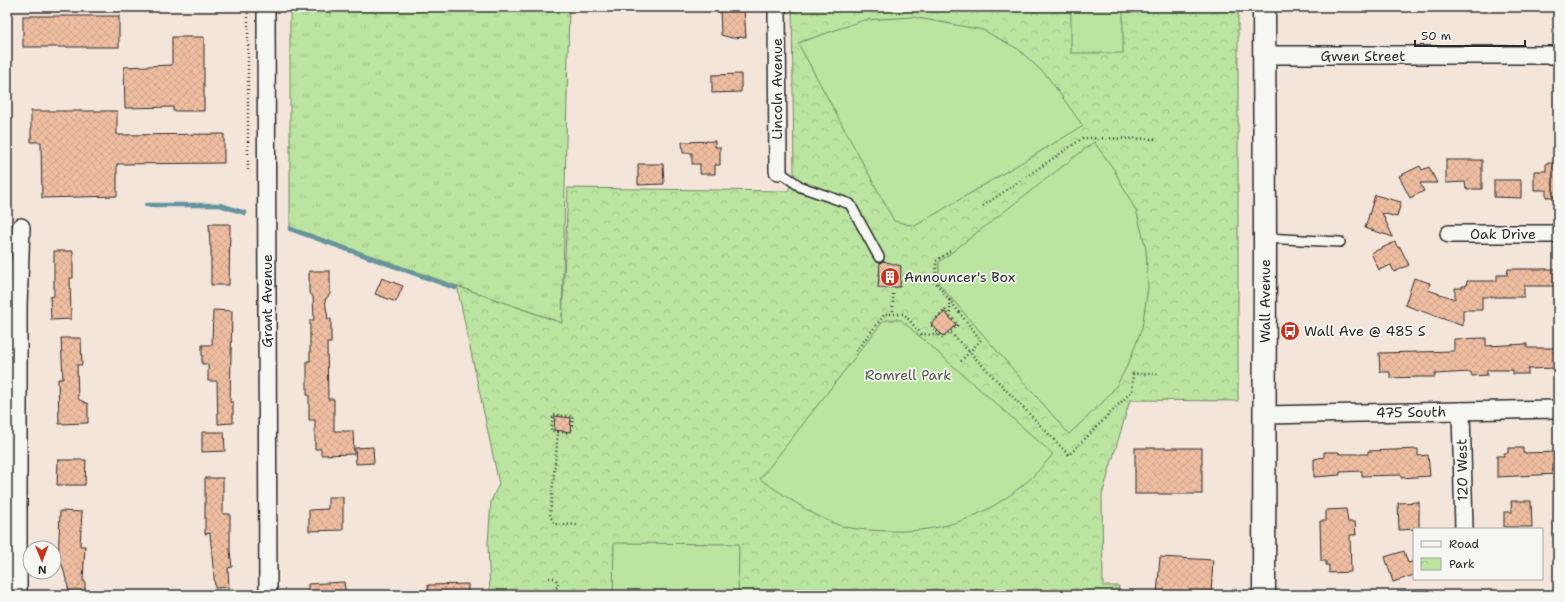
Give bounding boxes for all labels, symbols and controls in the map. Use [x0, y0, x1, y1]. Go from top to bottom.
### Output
scale bar [1415, 22, 1525, 48]
text: 50 m [1421, 28, 1451, 44]
street label: Lincoln Avenue [768, 38, 786, 140]
street label: Gwen Street [1321, 47, 1405, 65]
street label: Oak Drive [1470, 225, 1536, 243]
street label: Grant Avenue [258, 254, 276, 348]
street label: Wall Avenue [1256, 259, 1274, 343]
building icon: Announcer's Box [879, 266, 901, 288]
place label: Announcer's Box [904, 268, 1015, 286]
bus stop icon: Wall Ave @ 485 S [1279, 320, 1301, 342]
place label: Wall Ave @ 485 S [1304, 322, 1426, 340]
park label: Romrell Park [865, 366, 951, 384]
street label: 475 South [1376, 402, 1446, 422]
street label: 120 West [1452, 439, 1472, 501]
legend [1413, 528, 1543, 580]
text: Road [1449, 536, 1480, 552]
north arrow [22, 540, 62, 580]
text: Park [1449, 556, 1475, 572]
text: N [37, 562, 47, 577]

